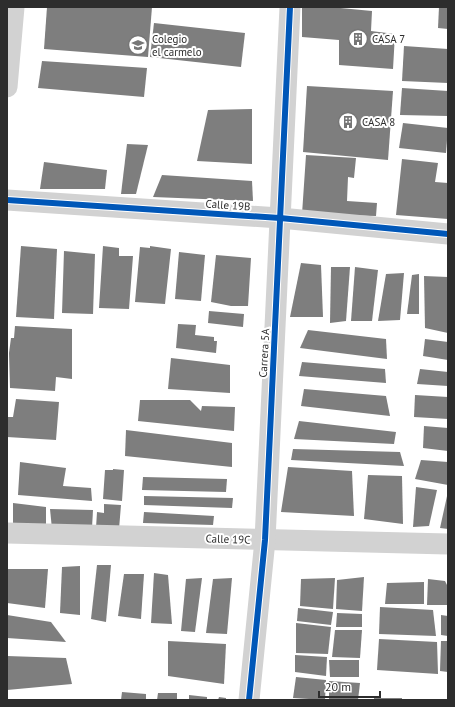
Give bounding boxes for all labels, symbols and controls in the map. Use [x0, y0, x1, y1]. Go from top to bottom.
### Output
building icon: CASA 7 [347, 28, 369, 50]
place label: Colegio el carmelo [152, 32, 202, 59]
place label: CASA 7 [372, 32, 405, 46]
school or university icon: Colegio el carmelo [127, 34, 149, 56]
building icon: CASA 8 [337, 111, 359, 133]
place label: CASA 8 [362, 115, 395, 129]
street label: Calle 19B [205, 196, 251, 214]
street label: Carrera 5A [256, 328, 272, 378]
street label: Calle 19C [205, 531, 251, 547]
scale bar [319, 673, 380, 699]
text: 20 m [325, 679, 351, 694]

